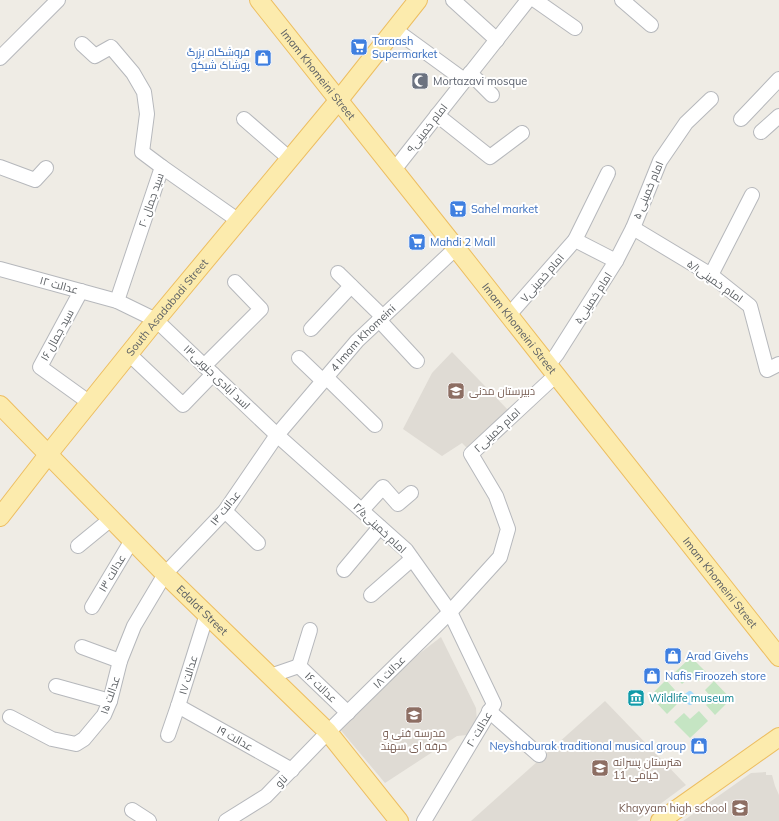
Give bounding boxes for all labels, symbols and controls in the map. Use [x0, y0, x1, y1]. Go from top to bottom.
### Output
street label: Imam Khomeini Street [278, 26, 359, 123]
place label: Taraash Supermarket [372, 34, 438, 61]
supermarket icon: Taraash Supermarket [349, 37, 369, 57]
place label: فروشگاه بزرگ پوشاک شیکو [187, 45, 250, 72]
shop icon: فروشگاه بزرگ پوشاک شیکو [253, 48, 273, 68]
mosque icon: Mortazavi mosque [410, 71, 430, 91]
place label: Mortazavi mosque [433, 74, 527, 88]
street label: امام خمینی۹ [403, 101, 451, 156]
street label: امام خمینی ۵ [630, 159, 667, 221]
street label: سید جمال ۲۰ [135, 171, 167, 229]
supermarket icon: Sahel market [448, 199, 468, 219]
place label: Sahel market [471, 202, 538, 216]
supermarket icon: Mahdi 2 Mall [407, 232, 427, 252]
place label: Mahdi 2 Mall [430, 235, 495, 249]
street label: امام خمینی۷ [517, 251, 568, 306]
street label: South Asadabadi Street [123, 256, 211, 359]
street label: امام خمینی۵/۱ [684, 257, 746, 306]
street label: امام خمینی۵ [571, 270, 616, 327]
street label: عدالت ۱۲ [38, 273, 80, 297]
street label: Imam Khomeini Street [479, 280, 560, 377]
street label: 4 Imam Khomeini [327, 301, 398, 374]
street label: سید جمال ۱۶ [37, 307, 77, 363]
street label: اسد آبادی جنوبی۱۳ [181, 342, 253, 412]
school or university icon: دبیرستان مدنی [446, 381, 466, 401]
place label: دبیرستان مدنی [469, 384, 535, 398]
street label: امام خمینی۲ [471, 405, 524, 456]
street label: عدالت ۱۴ [207, 488, 243, 528]
street label: امام خمینی۲/۵ [350, 500, 410, 557]
street label: Imam Khomeini Street [680, 534, 760, 631]
street label: عدالت ۱۳ [95, 552, 129, 594]
street label: Edalat Street [174, 582, 231, 638]
shop icon: Arad Givehs [663, 646, 683, 666]
place label: Arad Givehs [686, 649, 748, 663]
street label: عدالت ۱۸ [370, 653, 408, 691]
street label: عدالت ۱۷ [175, 654, 201, 696]
shop icon: Nafis Firoozeh store [642, 666, 662, 686]
street label: عدالت ۱۶ [302, 669, 340, 705]
place label: Nafis Firoozeh store [665, 669, 766, 683]
street label: عدالت ۱۵ [97, 674, 123, 716]
museum icon: Wildlife museum [626, 688, 646, 708]
place label: Wildlife museum [649, 691, 734, 705]
school or university icon: مدرسه فنی و حرفه ای سهند [404, 705, 424, 725]
street label: عدالت ۲۰ [463, 709, 495, 749]
street label: عدالت ۱۹ [214, 722, 256, 754]
place label: مدرسه فنی و حرفه ای سهند [381, 726, 447, 753]
shop icon: Neyshaburak traditional musical group [689, 736, 709, 756]
place label: Neyshaburak traditional musical group [489, 739, 686, 753]
place label: هنرستان پسرانه خیامی 11 [613, 755, 682, 782]
school or university icon: هنرستان پسرانه خیامی 11 [590, 758, 610, 778]
street label: ناو [272, 772, 290, 790]
school or university icon: Khayyam high school [730, 798, 750, 818]
place label: Khayyam high school [619, 801, 727, 815]

